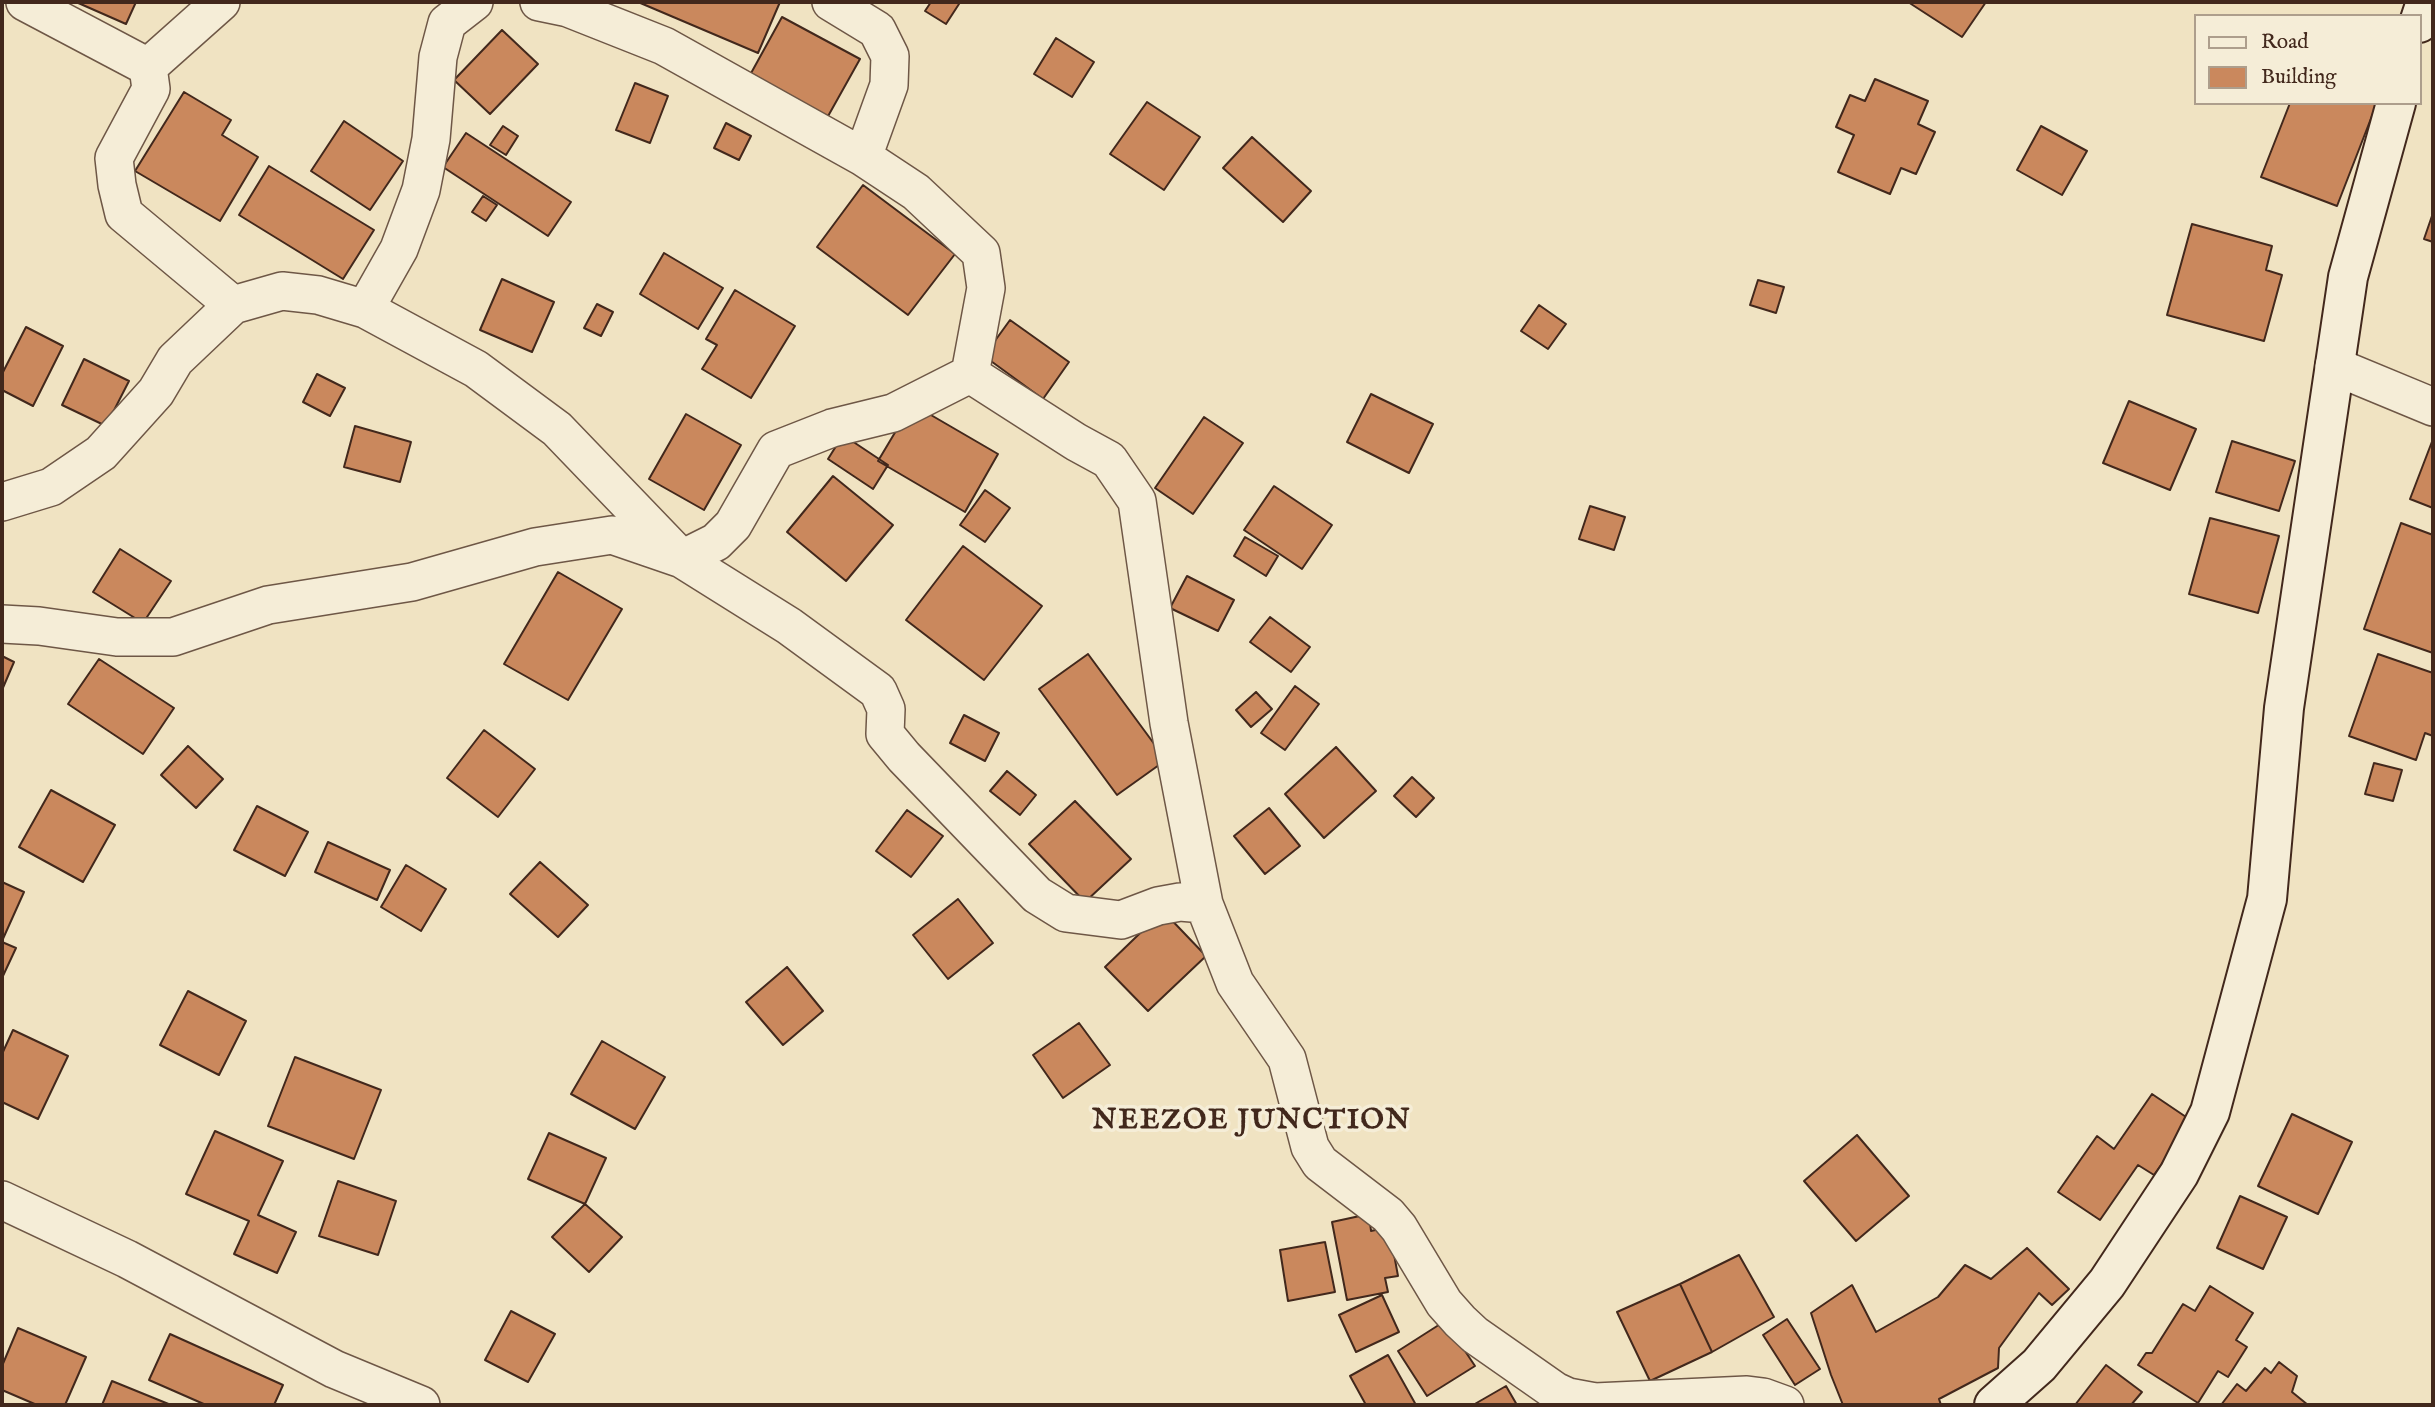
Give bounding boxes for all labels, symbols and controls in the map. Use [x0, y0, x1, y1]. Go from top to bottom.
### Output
legend [2194, 14, 2421, 105]
text: Road [2261, 29, 2308, 56]
text: Building [2261, 64, 2336, 91]
district label: NEEZOE JUNCTION [1094, 1105, 1410, 1139]

